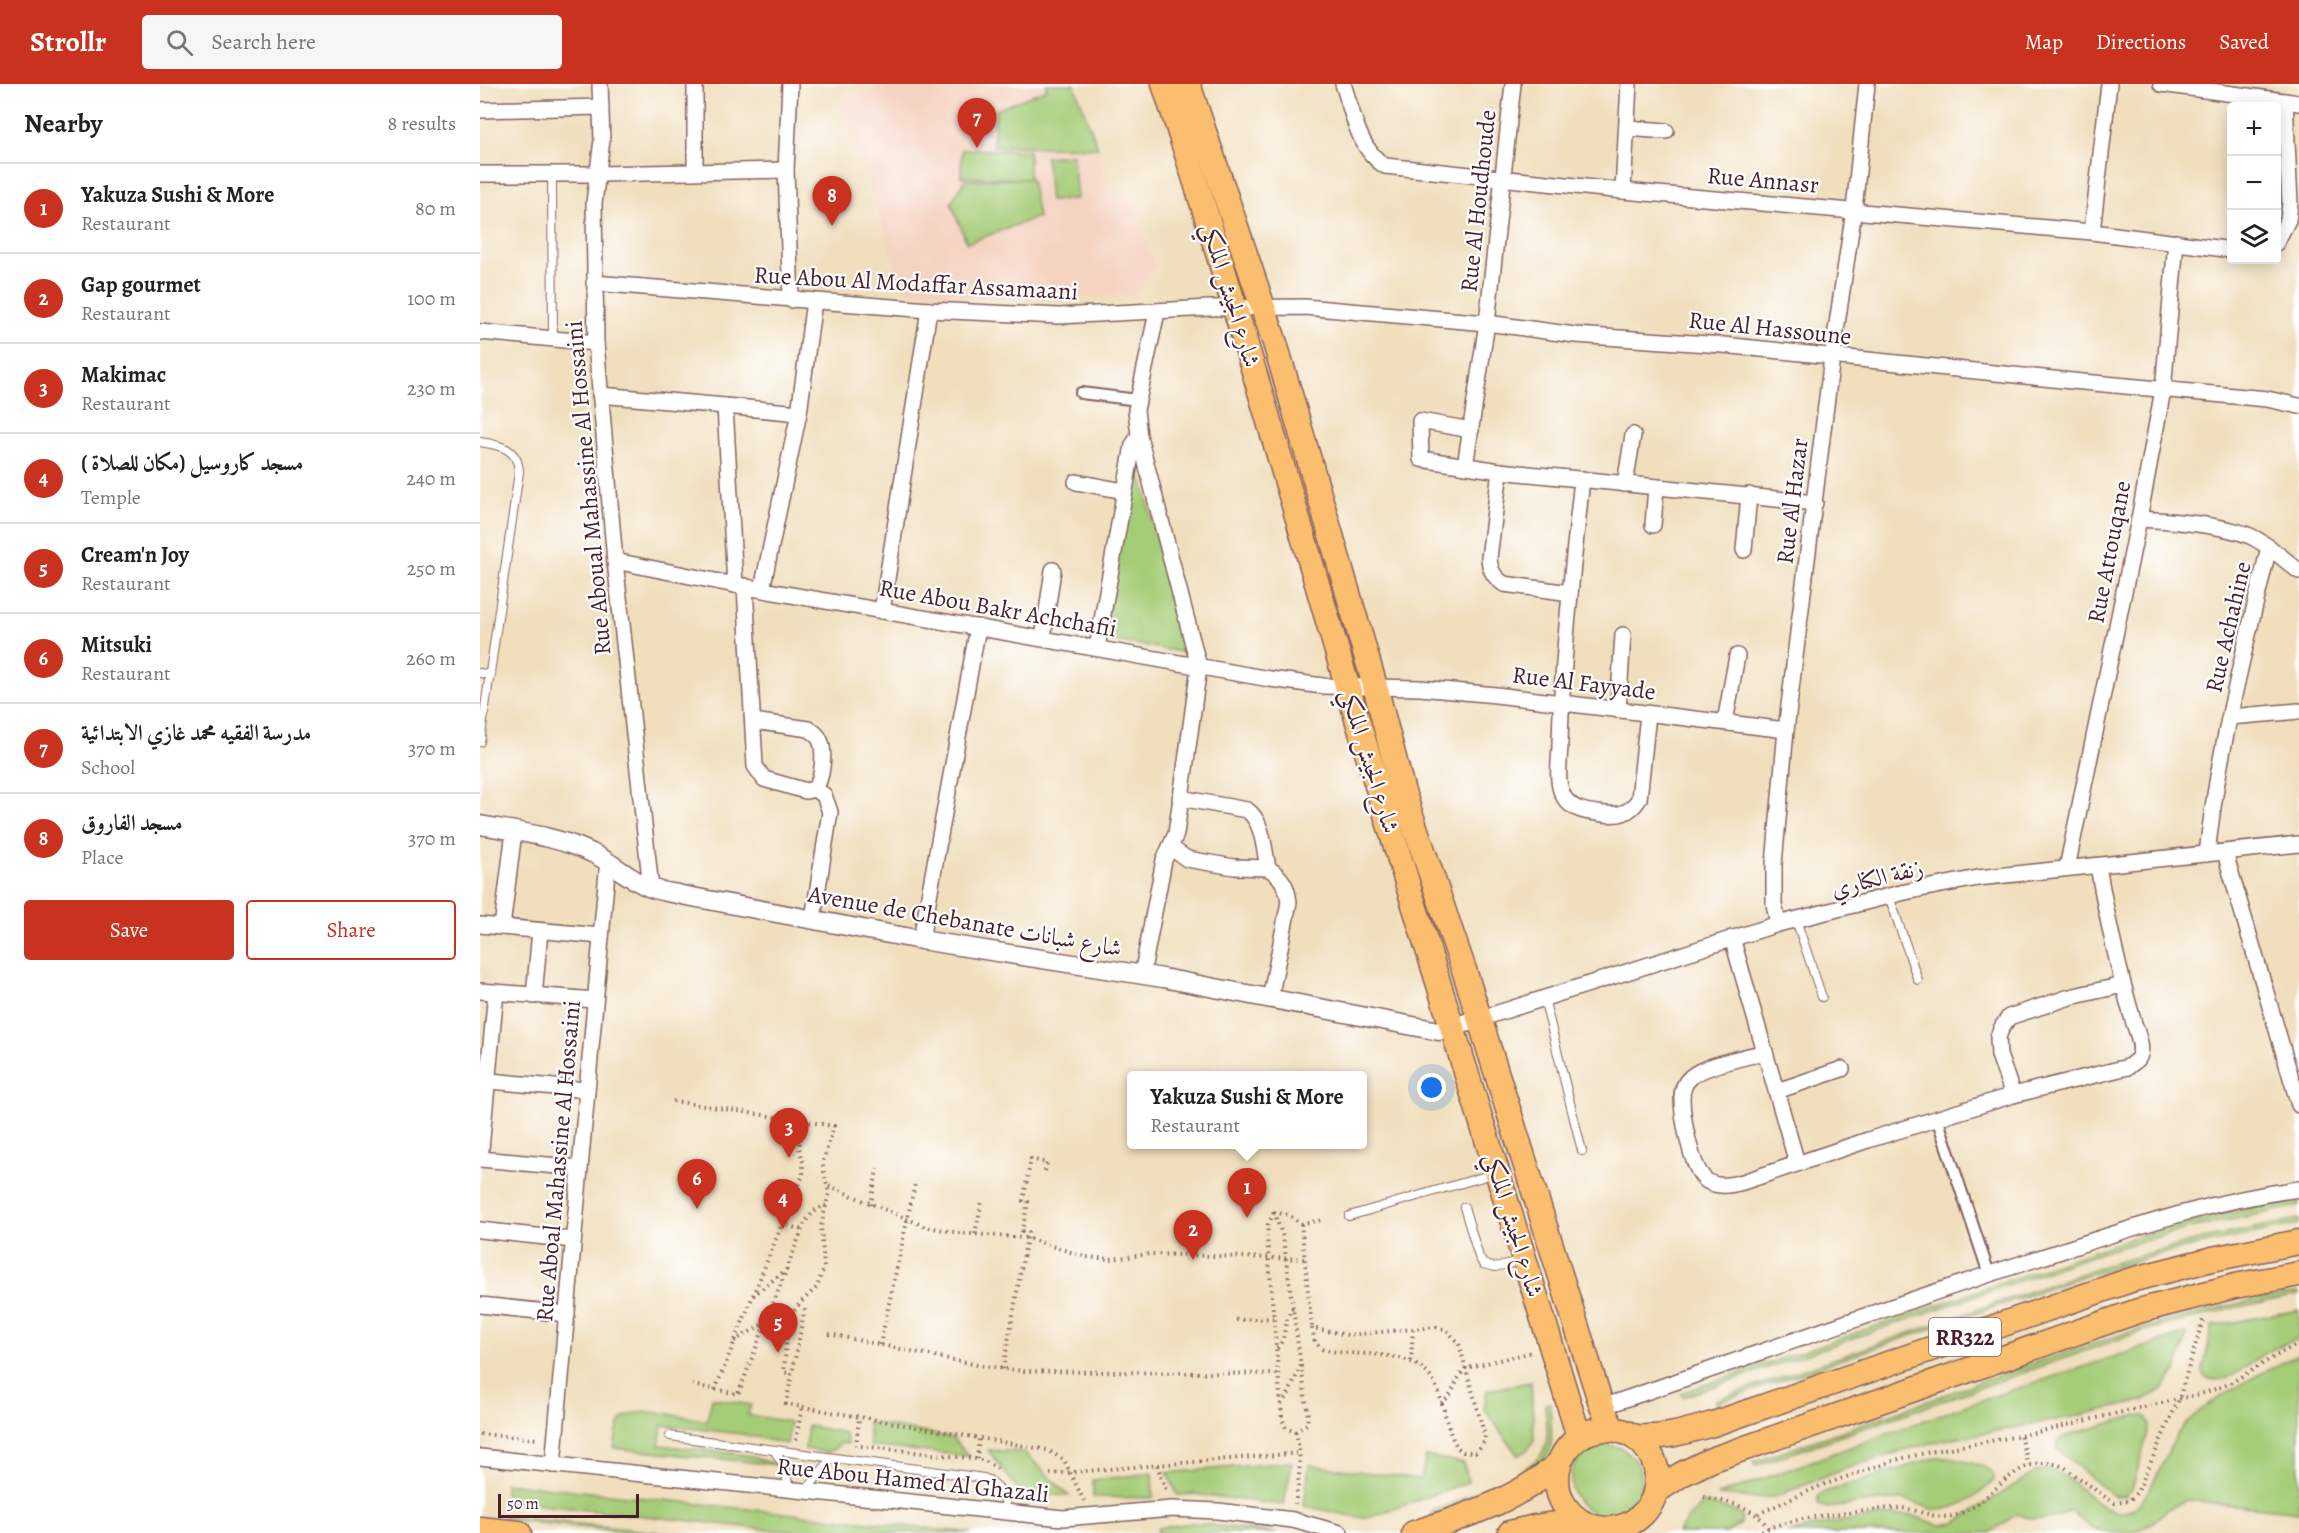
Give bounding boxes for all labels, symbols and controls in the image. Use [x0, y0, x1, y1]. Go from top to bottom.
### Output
search box [142, 15, 562, 69]
text: Strollr [30, 23, 106, 61]
icon: search [163, 26, 196, 59]
text: Search here [211, 27, 316, 57]
text: Map [2025, 28, 2063, 56]
text: Directions [2096, 28, 2186, 56]
text: Saved [2219, 28, 2269, 56]
pin: 7 [958, 98, 996, 148]
map controls [2227, 102, 2281, 264]
button: + [2227, 102, 2281, 156]
text: Nearby [24, 106, 103, 141]
street label: Rue Al Houdhoude [1453, 108, 1503, 294]
text: 8 results [388, 110, 456, 137]
button: − [2227, 156, 2281, 210]
street label: Rue Annasr [1706, 159, 1820, 201]
pin: 8 [812, 176, 852, 226]
text: Yakuza Sushi & More [81, 180, 274, 210]
text: 1 [40, 195, 47, 222]
text: 80 m [415, 195, 456, 222]
text: Restaurant [81, 210, 171, 237]
button: layers [2227, 210, 2281, 264]
street label: شارع الجيش الملكي [1188, 219, 1268, 373]
street label: Rue Abou Al Modaffar Assamaani [753, 259, 1079, 307]
text: Gap gourmet [81, 270, 201, 300]
text: 2 [39, 285, 48, 312]
text: 100 m [407, 285, 456, 312]
text: Restaurant [81, 300, 171, 327]
street label: Rue Al Hassoune [1687, 304, 1853, 352]
street label: Rue Aboual Mahassine Al Hossaini [557, 319, 619, 657]
text: Makimac [81, 360, 166, 390]
text: 3 [39, 375, 48, 402]
text: 230 m [407, 375, 456, 402]
text: Restaurant [81, 390, 171, 417]
street label: Rue Al Hazar [1768, 436, 1816, 566]
text: مسجد كاروسيل (مكان للصلاة ) [81, 448, 303, 478]
text: 4 [39, 465, 48, 492]
text: 240 m [406, 465, 456, 492]
street label: Rue Attouqane [2079, 478, 2139, 626]
text: Temple [81, 484, 141, 511]
text: Cream'n Joy [81, 540, 189, 570]
text: 5 [39, 555, 48, 582]
text: 250 m [407, 555, 456, 582]
street label: Rue Achahine [2197, 558, 2259, 696]
text: Restaurant [81, 570, 171, 597]
street label: Rue Abou Bakr Achchafii [877, 571, 1119, 645]
text: Mitsuki [81, 630, 152, 660]
text: 6 [39, 645, 48, 672]
text: 260 m [406, 645, 456, 672]
street label: Rue Al Fayyade [1510, 658, 1658, 708]
text: Restaurant [81, 660, 171, 687]
street label: شارع الجيش الملكي [1327, 685, 1407, 839]
text: مدرسة الفقيه محمد غازي الابتدائية [81, 718, 311, 748]
text: 7 [39, 735, 48, 762]
text: 370 m [408, 735, 456, 762]
text: School [81, 754, 135, 781]
text: مسجد الفاروق [81, 808, 183, 838]
text: 8 [39, 825, 48, 852]
text: 370 m [408, 825, 456, 852]
text: Place [81, 844, 123, 871]
street label: زنقة الكناري [1828, 851, 1927, 908]
street label: Avenue de Chebanate شارع شبانات [804, 877, 1124, 968]
button: Save [24, 900, 234, 960]
button: Share [246, 900, 456, 960]
street label: Rue Aboal Mahassine Al Hossaini [528, 999, 588, 1323]
popup [1127, 1071, 1367, 1149]
your location [1417, 1073, 1446, 1102]
text: Yakuza Sushi & More [1150, 1082, 1344, 1112]
pin: 3 [770, 1108, 808, 1158]
text: Restaurant [1150, 1112, 1240, 1139]
street label: شارع الجيش الملكي [1471, 1149, 1551, 1303]
pin: 6 [678, 1160, 716, 1209]
pin: 1 [1228, 1168, 1266, 1218]
pin: 4 [764, 1180, 802, 1229]
pin: 2 [1174, 1210, 1212, 1260]
pin: 5 [758, 1304, 798, 1353]
road number: RR322 [1929, 1318, 2001, 1356]
street label: Rue Abou Hamed Al Ghazali [775, 1450, 1051, 1510]
scale bar [498, 1491, 639, 1518]
text: 50 m [507, 1493, 539, 1515]

